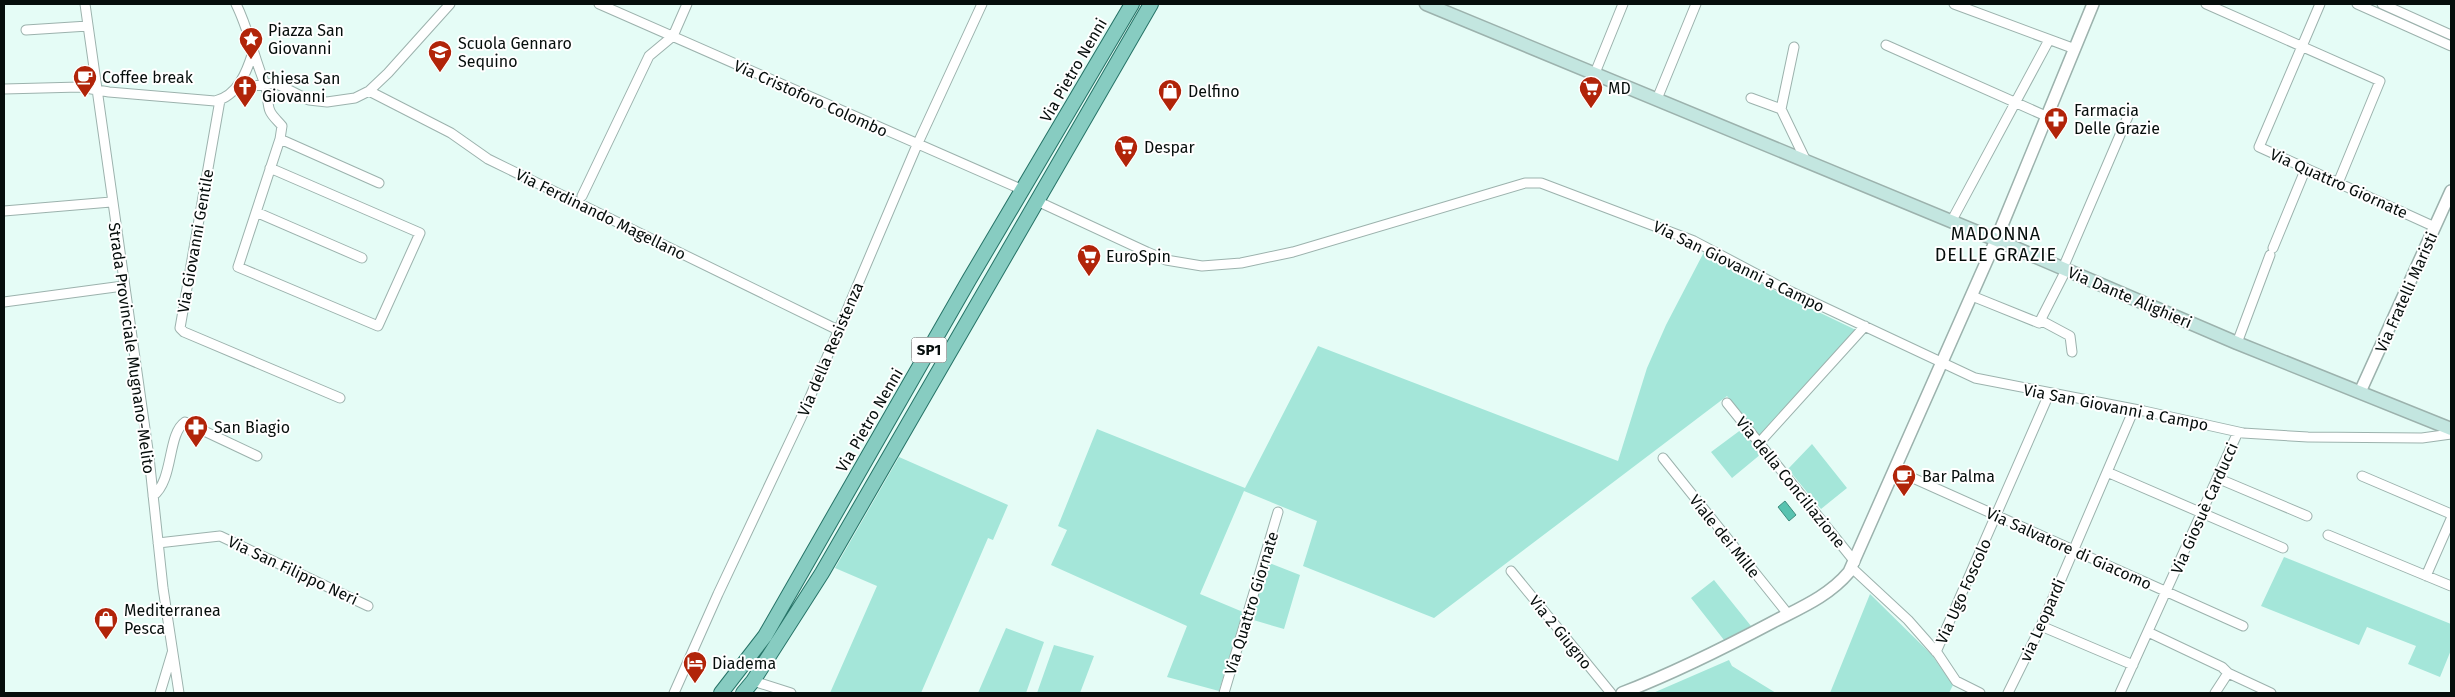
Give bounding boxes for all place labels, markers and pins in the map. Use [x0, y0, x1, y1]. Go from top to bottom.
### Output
place label: Piazza San Giovanni [268, 21, 344, 58]
place icon: Piazza San Giovanni [238, 26, 264, 60]
place label: Scuola Gennaro Sequino [458, 34, 572, 71]
school or university icon: Scuola Gennaro Sequino [427, 39, 453, 73]
cafe icon: Coffee break [72, 64, 98, 98]
place label: Coffee break [102, 68, 194, 87]
place label: Chiesa San Giovanni [262, 69, 340, 106]
church icon: Chiesa San Giovanni [232, 74, 258, 108]
supermarket icon: MD [1578, 75, 1604, 109]
shop icon: Delfino [1157, 78, 1183, 112]
place label: MD [1608, 79, 1631, 98]
place label: Delfino [1188, 82, 1240, 101]
place label: Farmacia Delle Grazie [2074, 101, 2160, 138]
pharmacy icon: Farmacia Delle Grazie [2043, 106, 2069, 140]
supermarket icon: Despar [1113, 134, 1139, 168]
place label: Despar [1144, 138, 1196, 157]
supermarket icon: EuroSpin [1076, 243, 1102, 277]
place label: EuroSpin [1106, 247, 1171, 266]
pharmacy icon: San Biagio [183, 414, 209, 448]
place label: San Biagio [214, 418, 290, 437]
cafe icon: Bar Palma [1891, 463, 1917, 497]
place label: Bar Palma [1922, 467, 1995, 486]
place label: Mediterranea Pesca [124, 601, 221, 638]
shop icon: Mediterranea Pesca [93, 606, 119, 640]
hotel icon: Diadema [682, 650, 708, 684]
place label: Diadema [712, 654, 776, 673]

